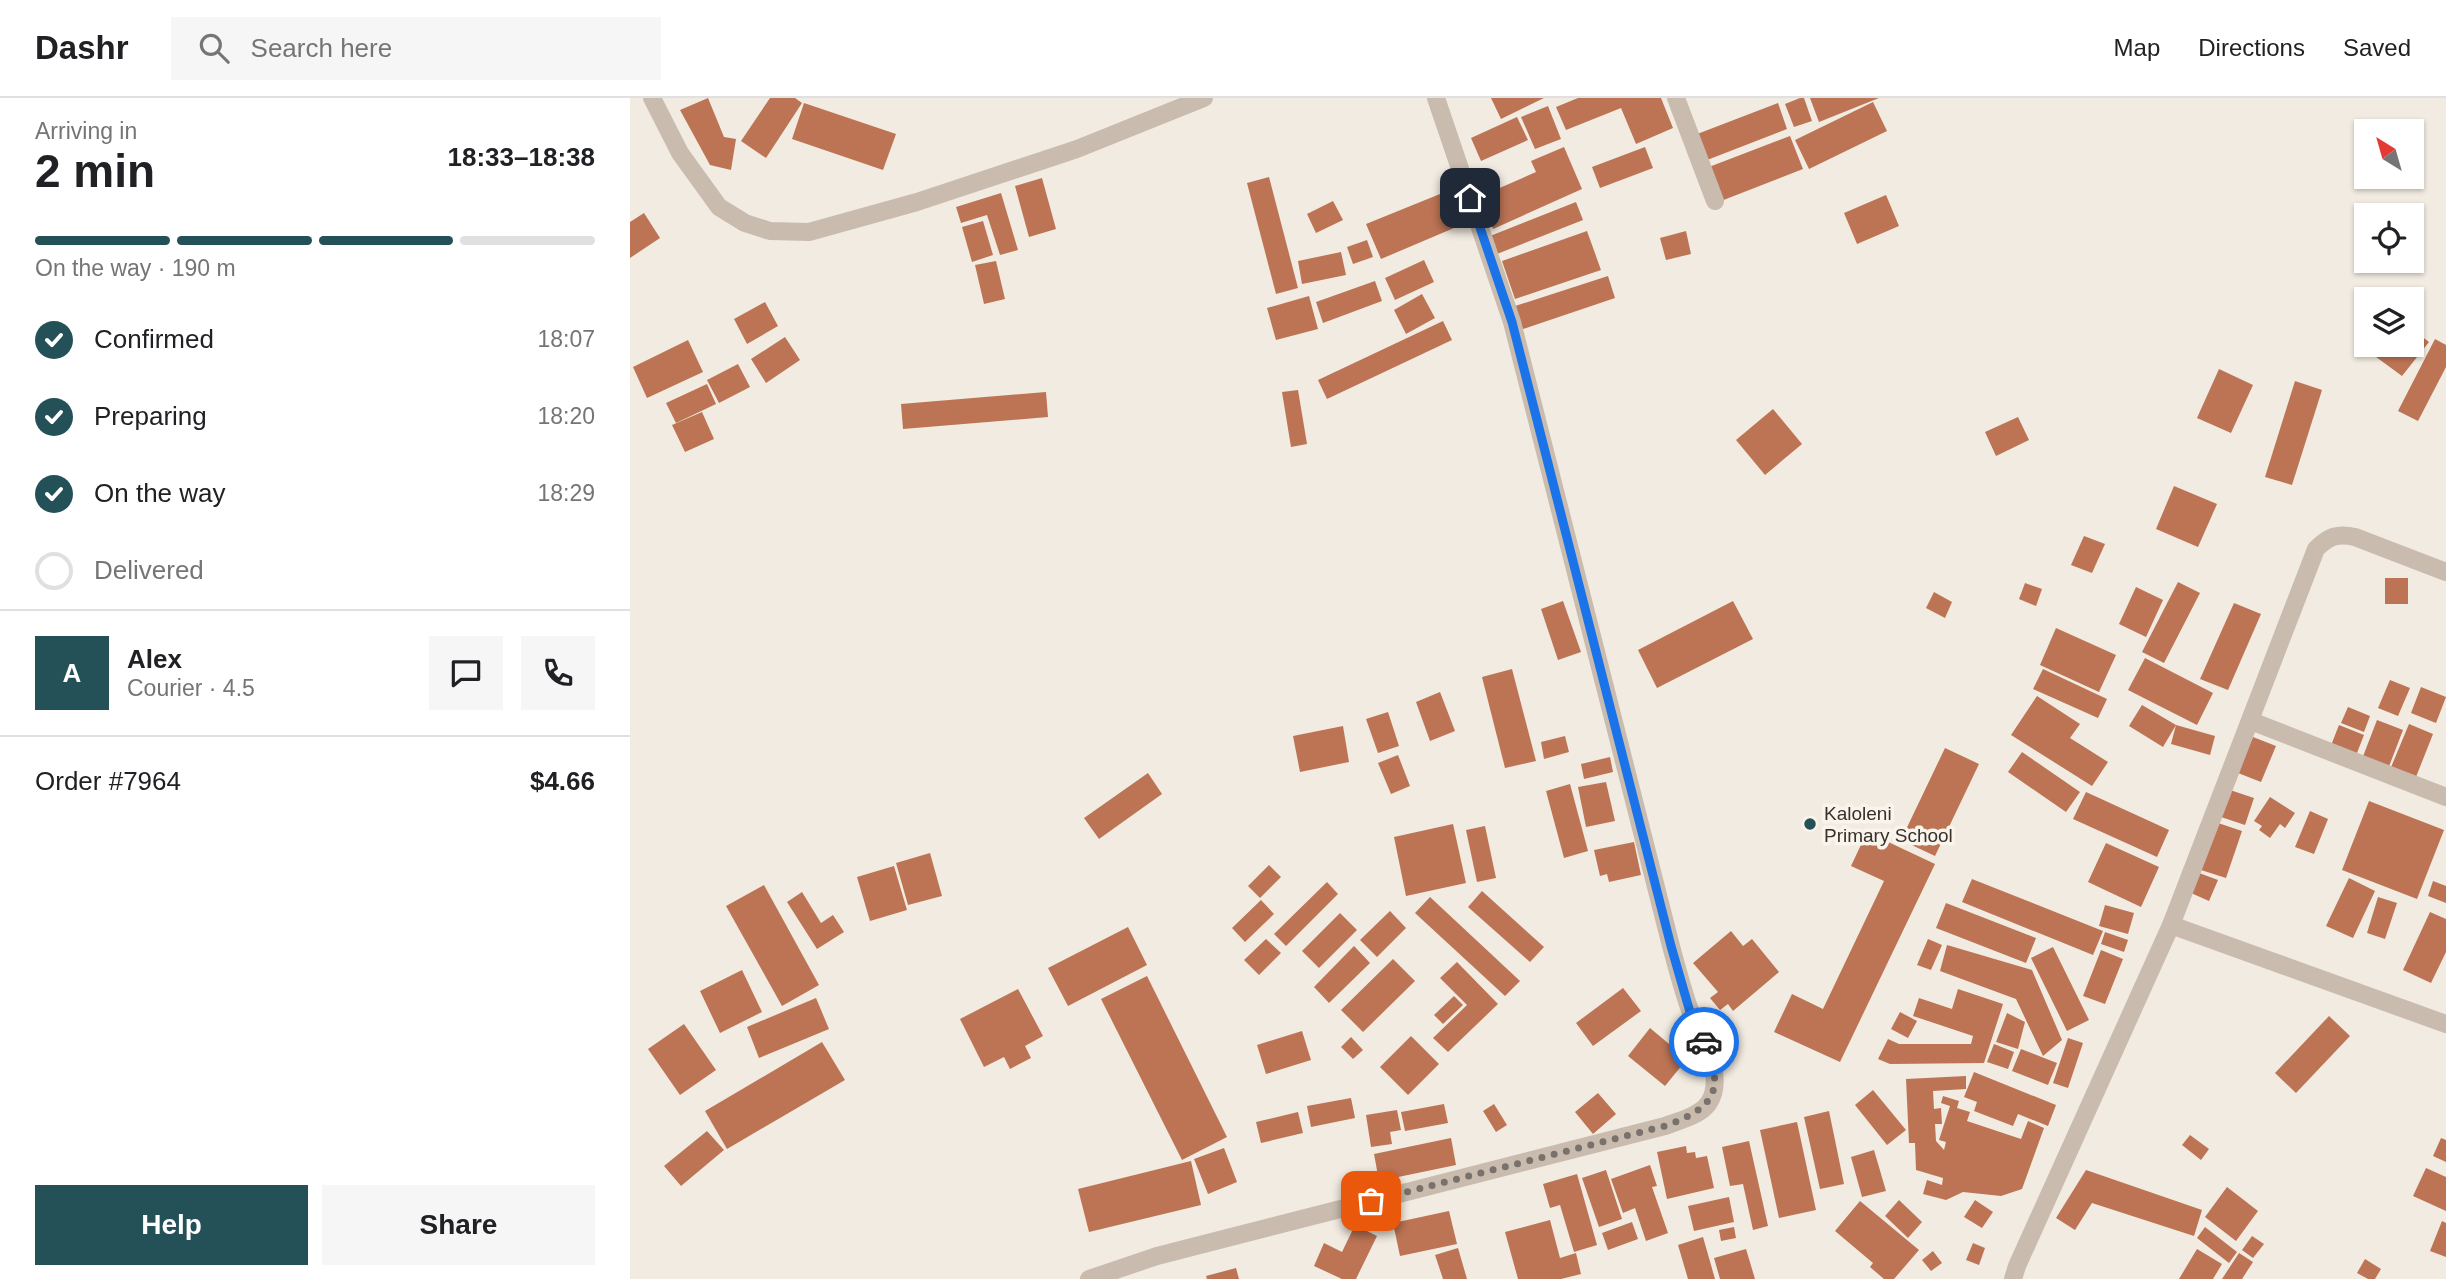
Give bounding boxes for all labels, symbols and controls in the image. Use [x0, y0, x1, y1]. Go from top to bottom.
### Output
search box [171, 17, 661, 80]
text: Dashr [35, 29, 129, 66]
icon: search [195, 29, 233, 67]
text: Search here [251, 33, 392, 63]
text: Map [2114, 34, 2160, 61]
text: Directions [2198, 34, 2305, 61]
text: Saved [2343, 34, 2411, 61]
text: Arriving in [35, 118, 137, 144]
north arrow [2354, 119, 2424, 189]
map controls [2354, 119, 2424, 357]
text: 18:33–18:38 [448, 142, 595, 172]
text: 2 min [35, 145, 155, 197]
pin [1440, 168, 1500, 228]
icon: home [1451, 179, 1489, 217]
button: locate [2354, 203, 2424, 273]
text: On the way · 190 m [35, 255, 236, 281]
button: layers [2354, 287, 2424, 357]
icon: check [35, 321, 73, 359]
text: Confirmed [94, 324, 214, 354]
text: 18:07 [537, 326, 595, 352]
icon: check [35, 398, 73, 436]
text: Preparing [94, 401, 207, 431]
text: 18:20 [537, 403, 595, 429]
icon: check [35, 475, 73, 513]
text: On the way [94, 478, 226, 508]
text: 18:29 [537, 480, 595, 506]
text: Delivered [94, 555, 204, 585]
button: chat [429, 636, 503, 710]
button: phone [521, 636, 595, 710]
text: Alex [127, 644, 182, 674]
text: A [63, 658, 81, 688]
text: Courier · 4.5 [127, 675, 255, 701]
text: Order #7964 [35, 766, 181, 796]
text: $4.66 [530, 766, 595, 796]
place label: Kaloleni Primary School [1824, 803, 1953, 846]
marker: Kaloleni Primary School [1802, 816, 1818, 832]
courier [1669, 1007, 1739, 1077]
icon: car [1685, 1023, 1723, 1061]
pin [1341, 1171, 1401, 1231]
icon: bag [1352, 1182, 1390, 1220]
button: Help [35, 1185, 308, 1265]
button: Share [322, 1185, 595, 1265]

